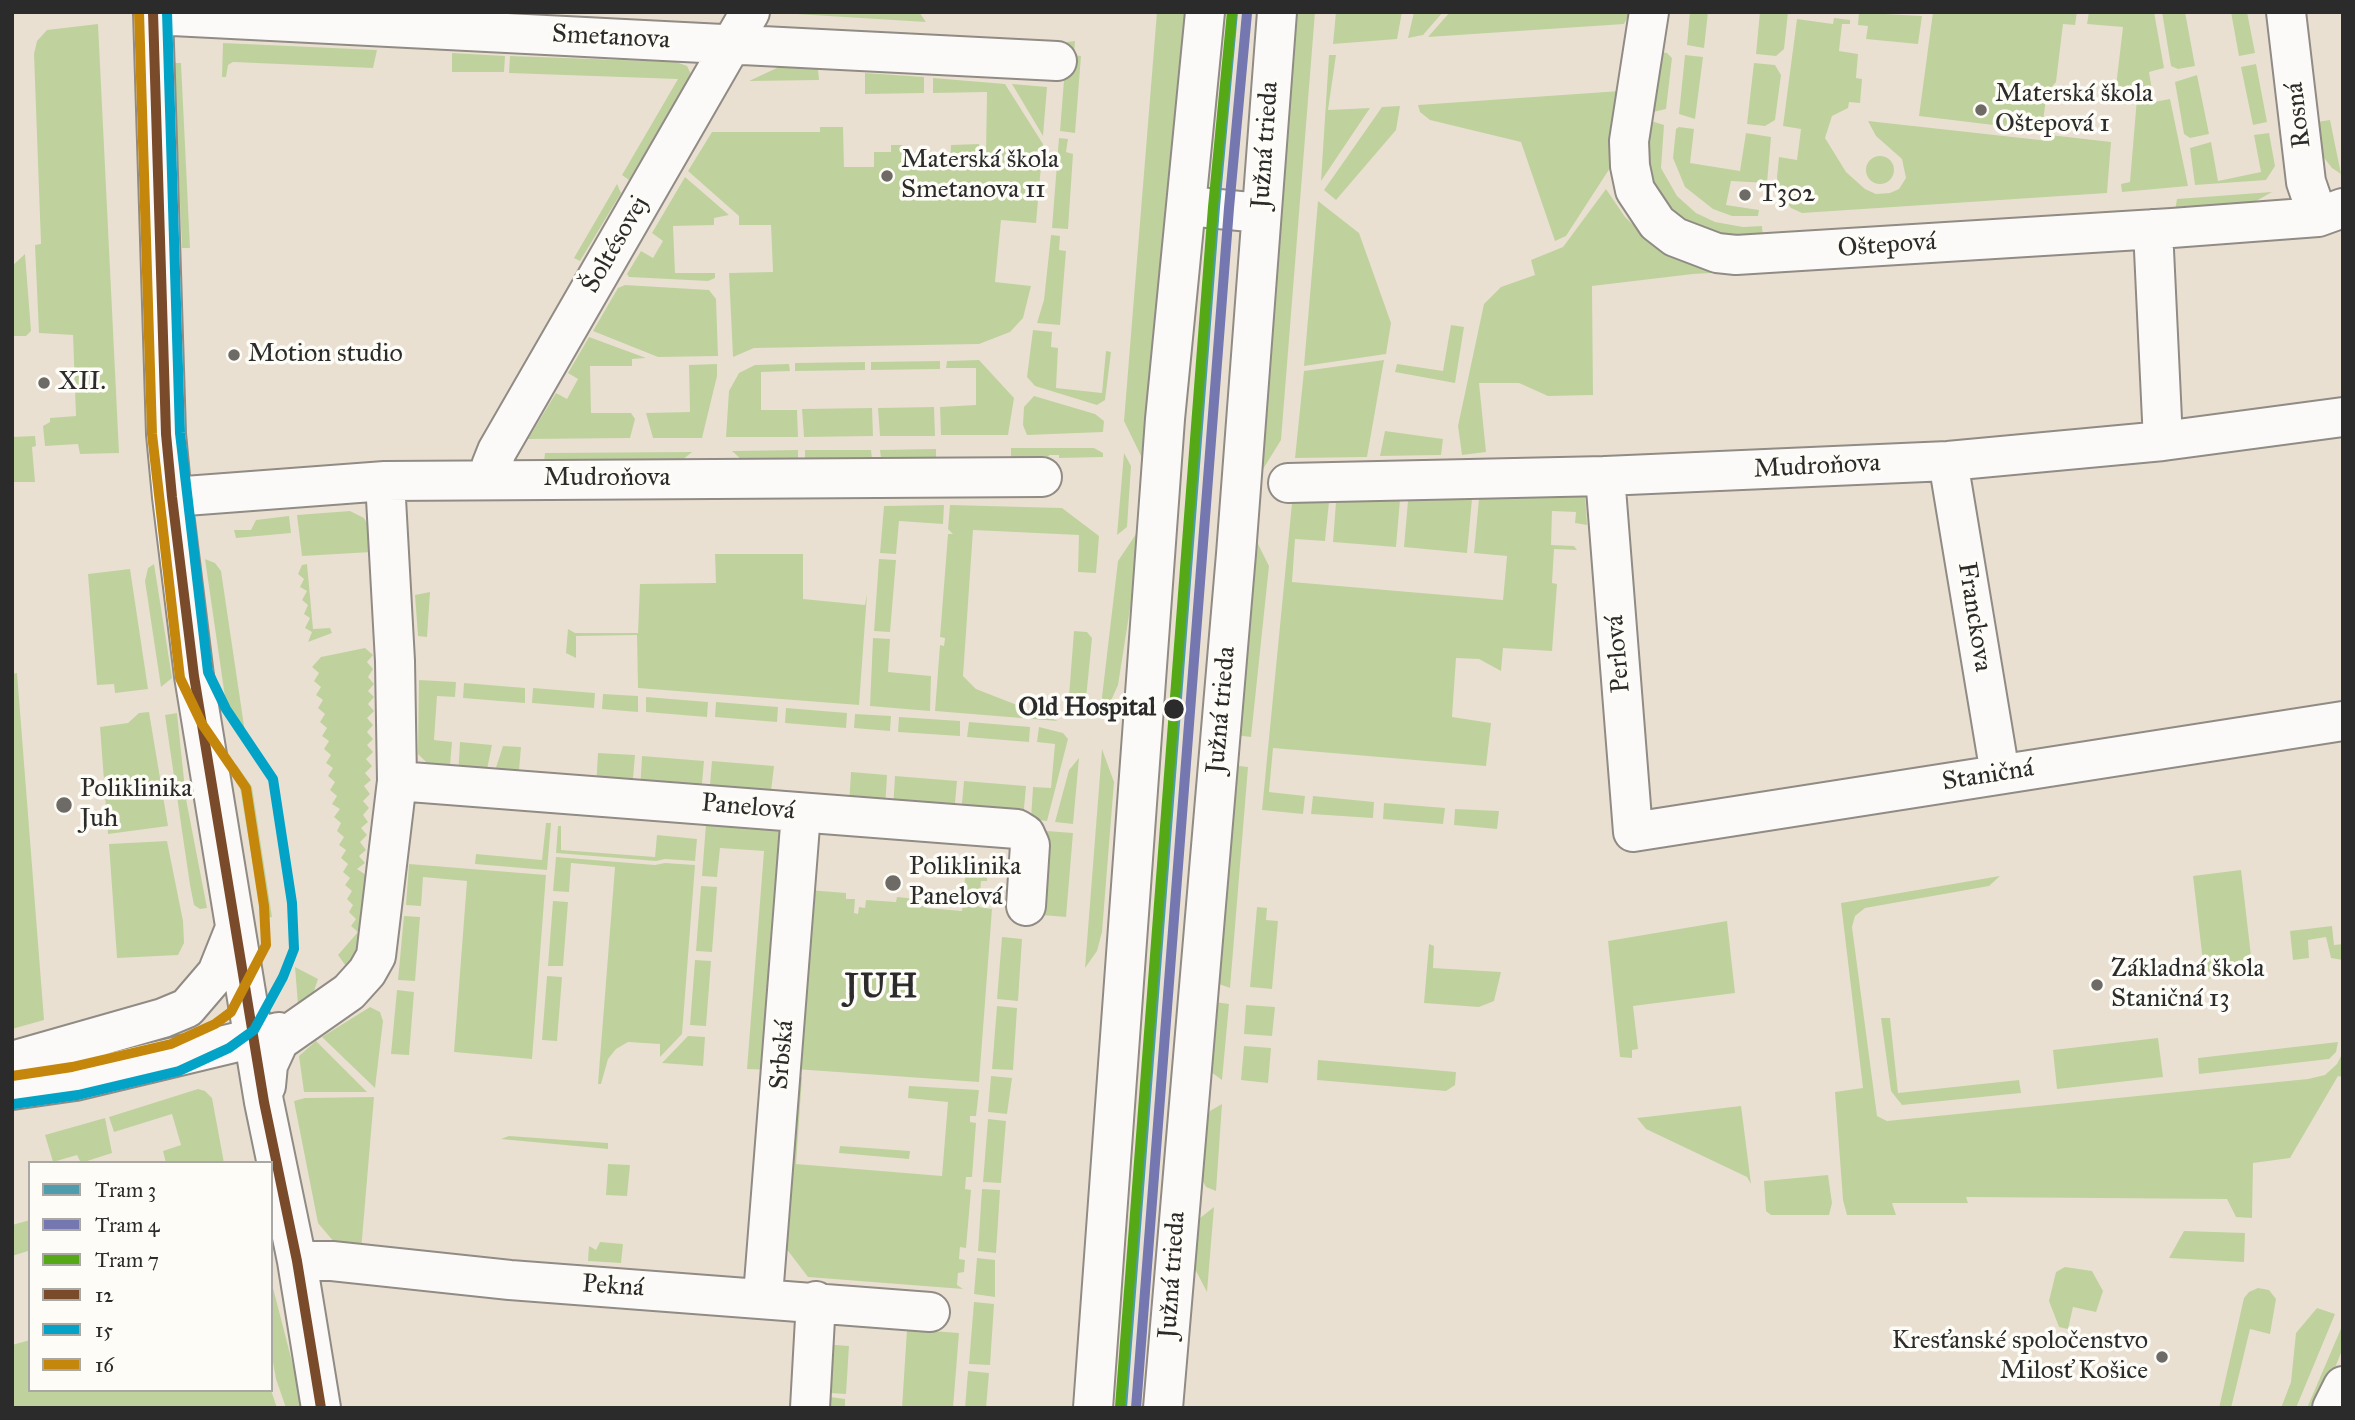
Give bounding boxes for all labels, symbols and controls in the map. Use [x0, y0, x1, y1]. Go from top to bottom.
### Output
street label: Smetanova [551, 19, 671, 57]
place label: Materská škola Oštepová 1 [1995, 79, 2153, 140]
street label: Južná trieda [1246, 80, 1286, 210]
street label: Rosná [2280, 80, 2318, 150]
marker: Materská škola Oštepová 1 [1973, 102, 1989, 118]
place label: Materská škola Smetanova 11 [901, 145, 1059, 206]
marker: Materská škola Smetanova 11 [879, 168, 895, 184]
place label: T302 [1759, 179, 1815, 211]
marker: T302 [1737, 187, 1753, 203]
street label: Šoltésovej [576, 191, 656, 299]
street label: Oštepová [1837, 227, 1937, 265]
place label: Motion studio [248, 339, 403, 371]
marker: Motion studio [226, 347, 242, 363]
place label: XII. [58, 367, 106, 399]
marker: XII. [36, 375, 52, 391]
street label: Mudroňova [1753, 448, 1881, 486]
street label: Mudroňova [544, 463, 670, 495]
street label: Franckova [1950, 560, 1998, 674]
street label: Perlová [1600, 614, 1638, 694]
street label: Južná trieda [1201, 645, 1243, 775]
place label: Old Hospital [1018, 693, 1156, 725]
marker: Old Hospital [1162, 697, 1186, 721]
street label: Staničná [1940, 753, 2036, 799]
place label: Poliklinika Juh [80, 774, 192, 836]
street label: Panelová [700, 788, 796, 828]
marker: Poliklinika Juh [54, 795, 74, 815]
place label: Poliklinika Panelová [909, 852, 1021, 914]
marker: Poliklinika Panelová [883, 873, 903, 893]
place label: Základná škola Staničná 13 [2111, 954, 2264, 1016]
district label: JUH [845, 969, 919, 1009]
marker: Základná škola Staničná 13 [2089, 977, 2105, 993]
street label: Srbská [764, 1019, 802, 1091]
legend [28, 1161, 273, 1392]
text: Tram 3 [95, 1177, 156, 1203]
street label: Južná trieda [1153, 1210, 1193, 1340]
text: Tram 4 [95, 1212, 160, 1238]
text: Tram 7 [95, 1247, 159, 1273]
street label: Pekná [581, 1269, 645, 1305]
text: 12 [95, 1282, 114, 1308]
text: 15 [95, 1317, 113, 1343]
place label: Kresťanské spoločenstvo Milosť Košice [1892, 1326, 2148, 1388]
marker: Kresťanské spoločenstvo Milosť Košice [2154, 1349, 2170, 1365]
text: 16 [95, 1352, 114, 1378]

